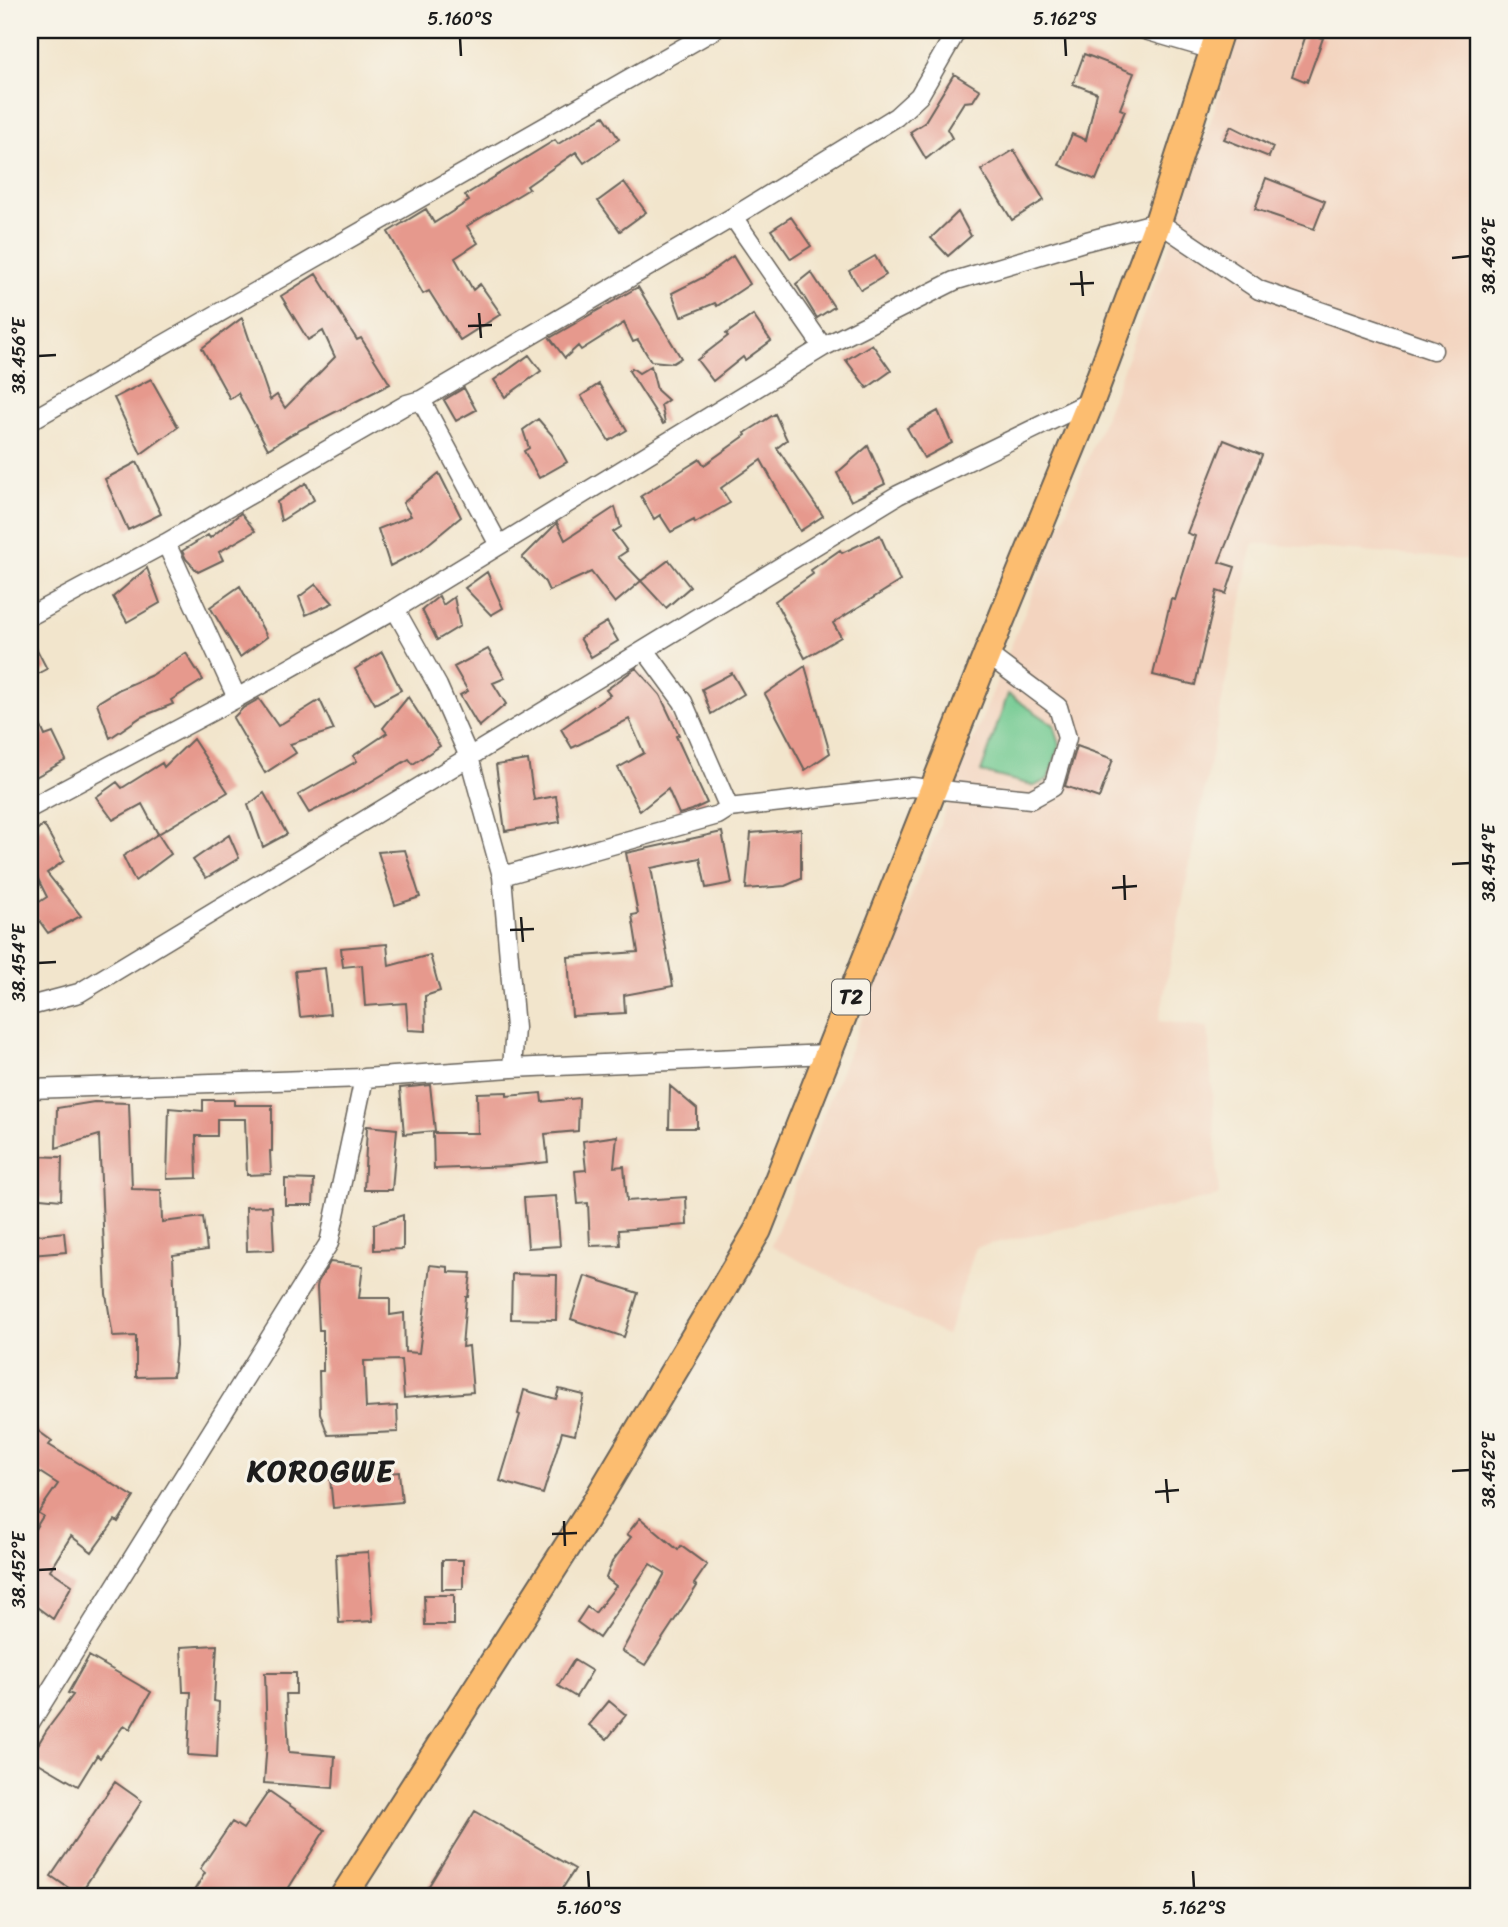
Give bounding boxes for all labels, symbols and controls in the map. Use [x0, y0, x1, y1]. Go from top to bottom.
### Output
text: 5.160°S [428, 3, 492, 35]
text: 5.162°S [1033, 3, 1097, 35]
text: 38.456°E [1473, 217, 1505, 294]
text: 38.456°E [3, 317, 35, 394]
text: 38.454°E [1473, 823, 1505, 902]
text: 38.454°E [3, 923, 35, 1002]
road number: T2 [832, 979, 870, 1014]
text: 38.452°E [1473, 1431, 1505, 1508]
district label: KOROGWE [246, 1444, 395, 1498]
text: 38.452°E [3, 1531, 35, 1608]
text: 5.160°S [557, 1892, 621, 1924]
text: 5.162°S [1162, 1892, 1226, 1924]

